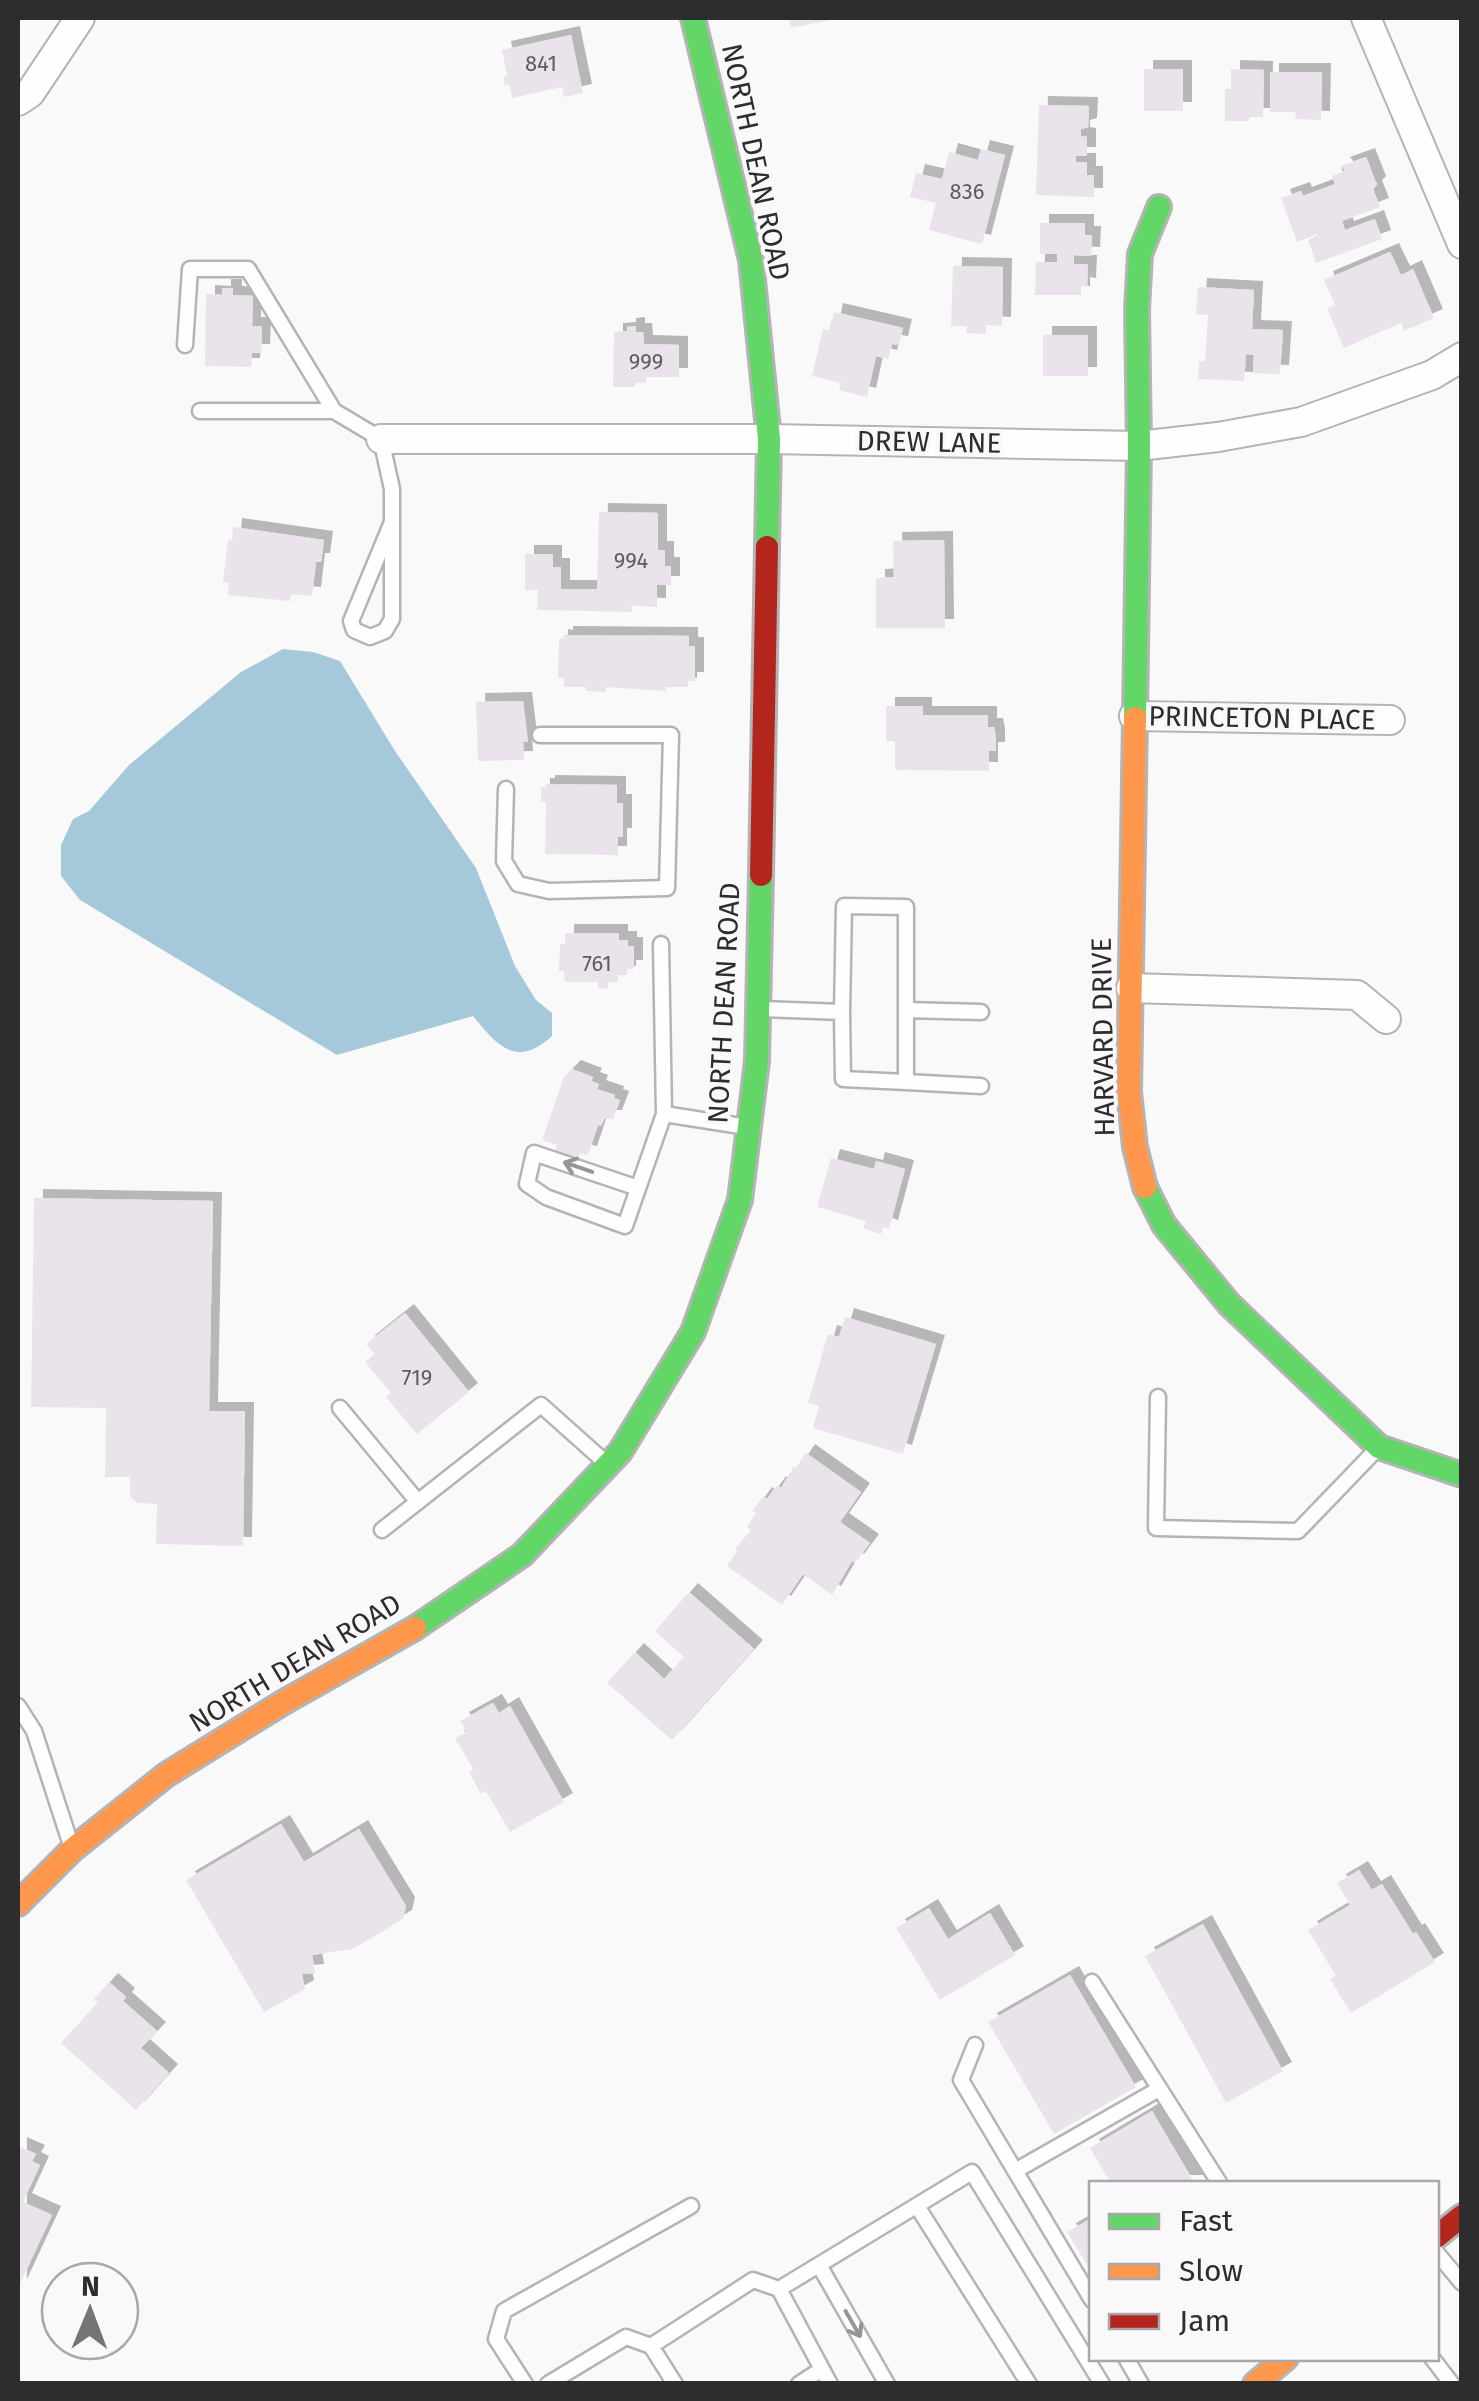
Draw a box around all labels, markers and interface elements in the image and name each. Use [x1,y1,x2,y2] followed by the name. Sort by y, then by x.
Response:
[715,41,797,283] street label: NORTH DEAN ROAD
[525,50,557,77] house number: 841
[950,178,984,205] house number: 836
[629,348,663,375] house number: 999
[856,424,1002,460] street label: DREW LANE
[614,547,649,574] house number: 994
[1148,700,1376,736] street label: PRINCETON PLACE
[701,882,747,1124] street label: NORTH DEAN ROAD
[1085,937,1121,1137] street label: HARVARD DRIVE
[582,950,612,977] house number: 761
[563,1157,594,1175] one-way arrow
[402,1364,432,1391] house number: 719
[183,1587,407,1739] street label: NORTH DEAN ROAD
[1089,2181,1439,2361] legend
[1179,2203,1233,2239] text: Fast
[1179,2253,1243,2289] text: Slow
[40,2261,140,2361] north arrow
[81,2270,100,2303] text: N
[1179,2303,1230,2339] text: Jam
[843,2310,863,2338] one-way arrow

